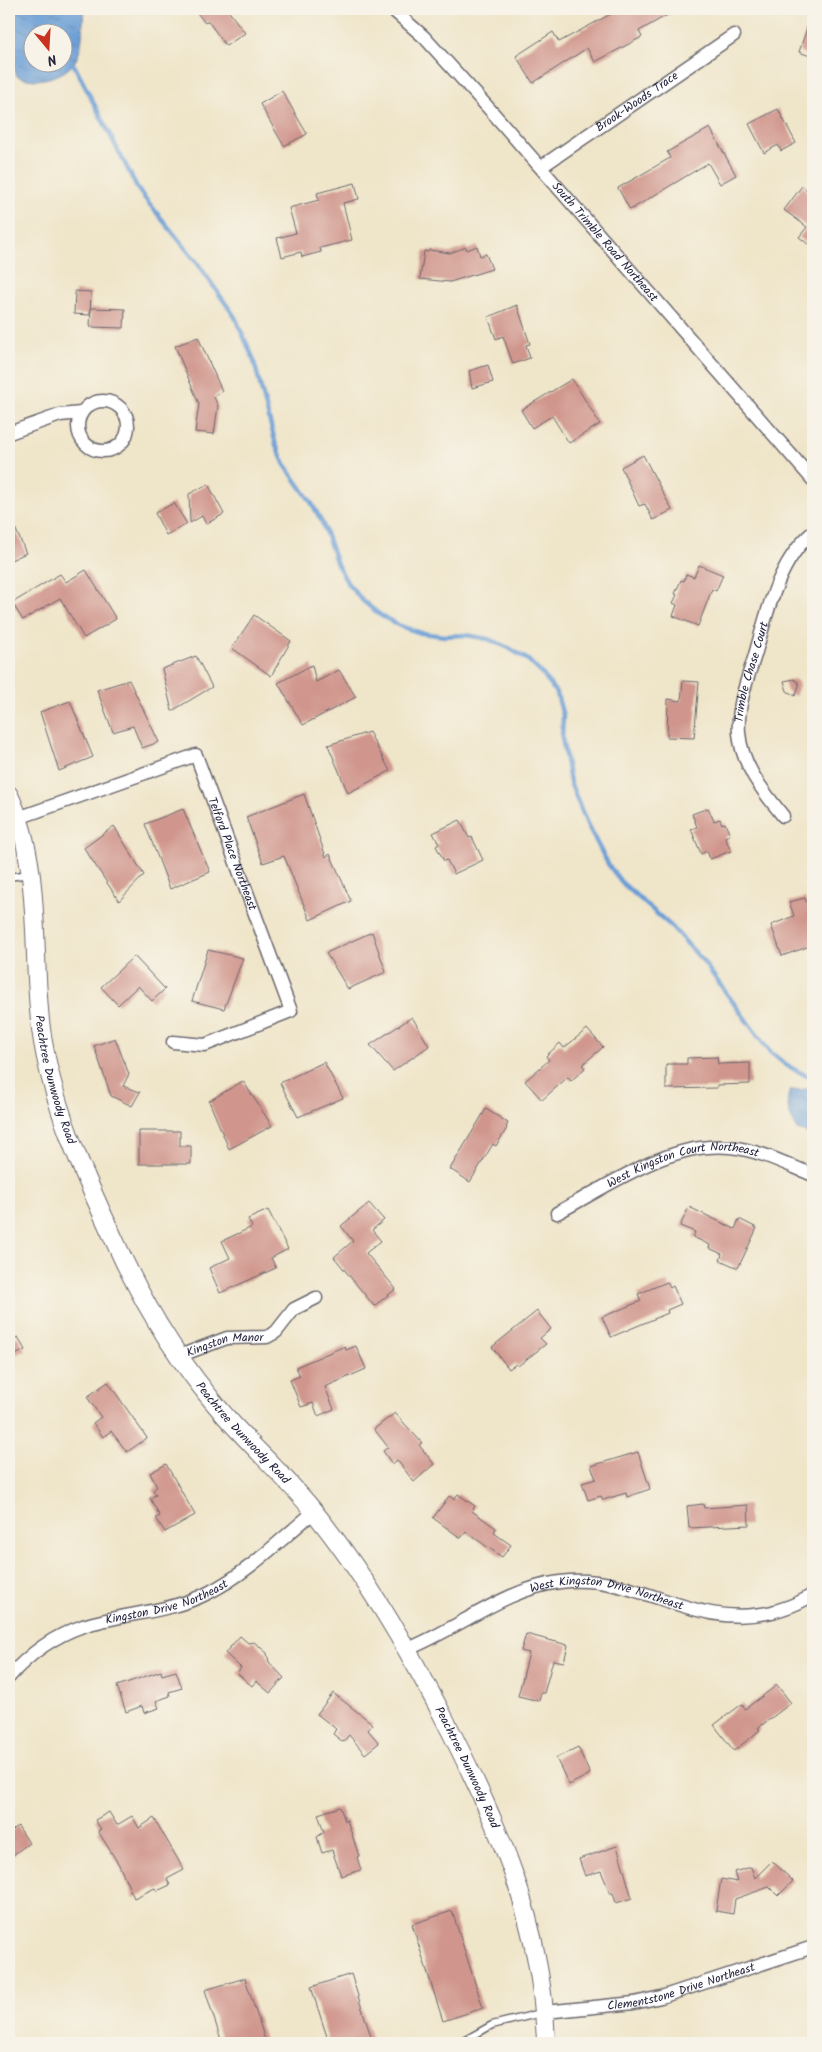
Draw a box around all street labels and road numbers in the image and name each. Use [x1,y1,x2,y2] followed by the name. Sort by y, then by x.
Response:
[592,66,683,137] street label: Brook-Woods Trace
[547,178,663,307] street label: South Trimble Road Northeast
[730,619,774,723] street label: Trimble Chase Court
[202,794,262,914] street label: Telford Place Northeast
[29,1014,81,1148] street label: Peachtree Dunwoody Road
[604,1137,762,1193] street label: West Kingston Court Northeast
[184,1328,265,1362] street label: Kingston Manor
[191,1378,295,1489] street label: Peachtree Dunwoody Road
[528,1572,686,1616] street label: West Kingston Drive Northeast
[104,1575,232,1630] street label: Kingston Drive Northeast
[430,1703,504,1832] street label: Peachtree Dunwoody Road
[606,1958,758,2016] street label: Clementstone Drive Northeast

